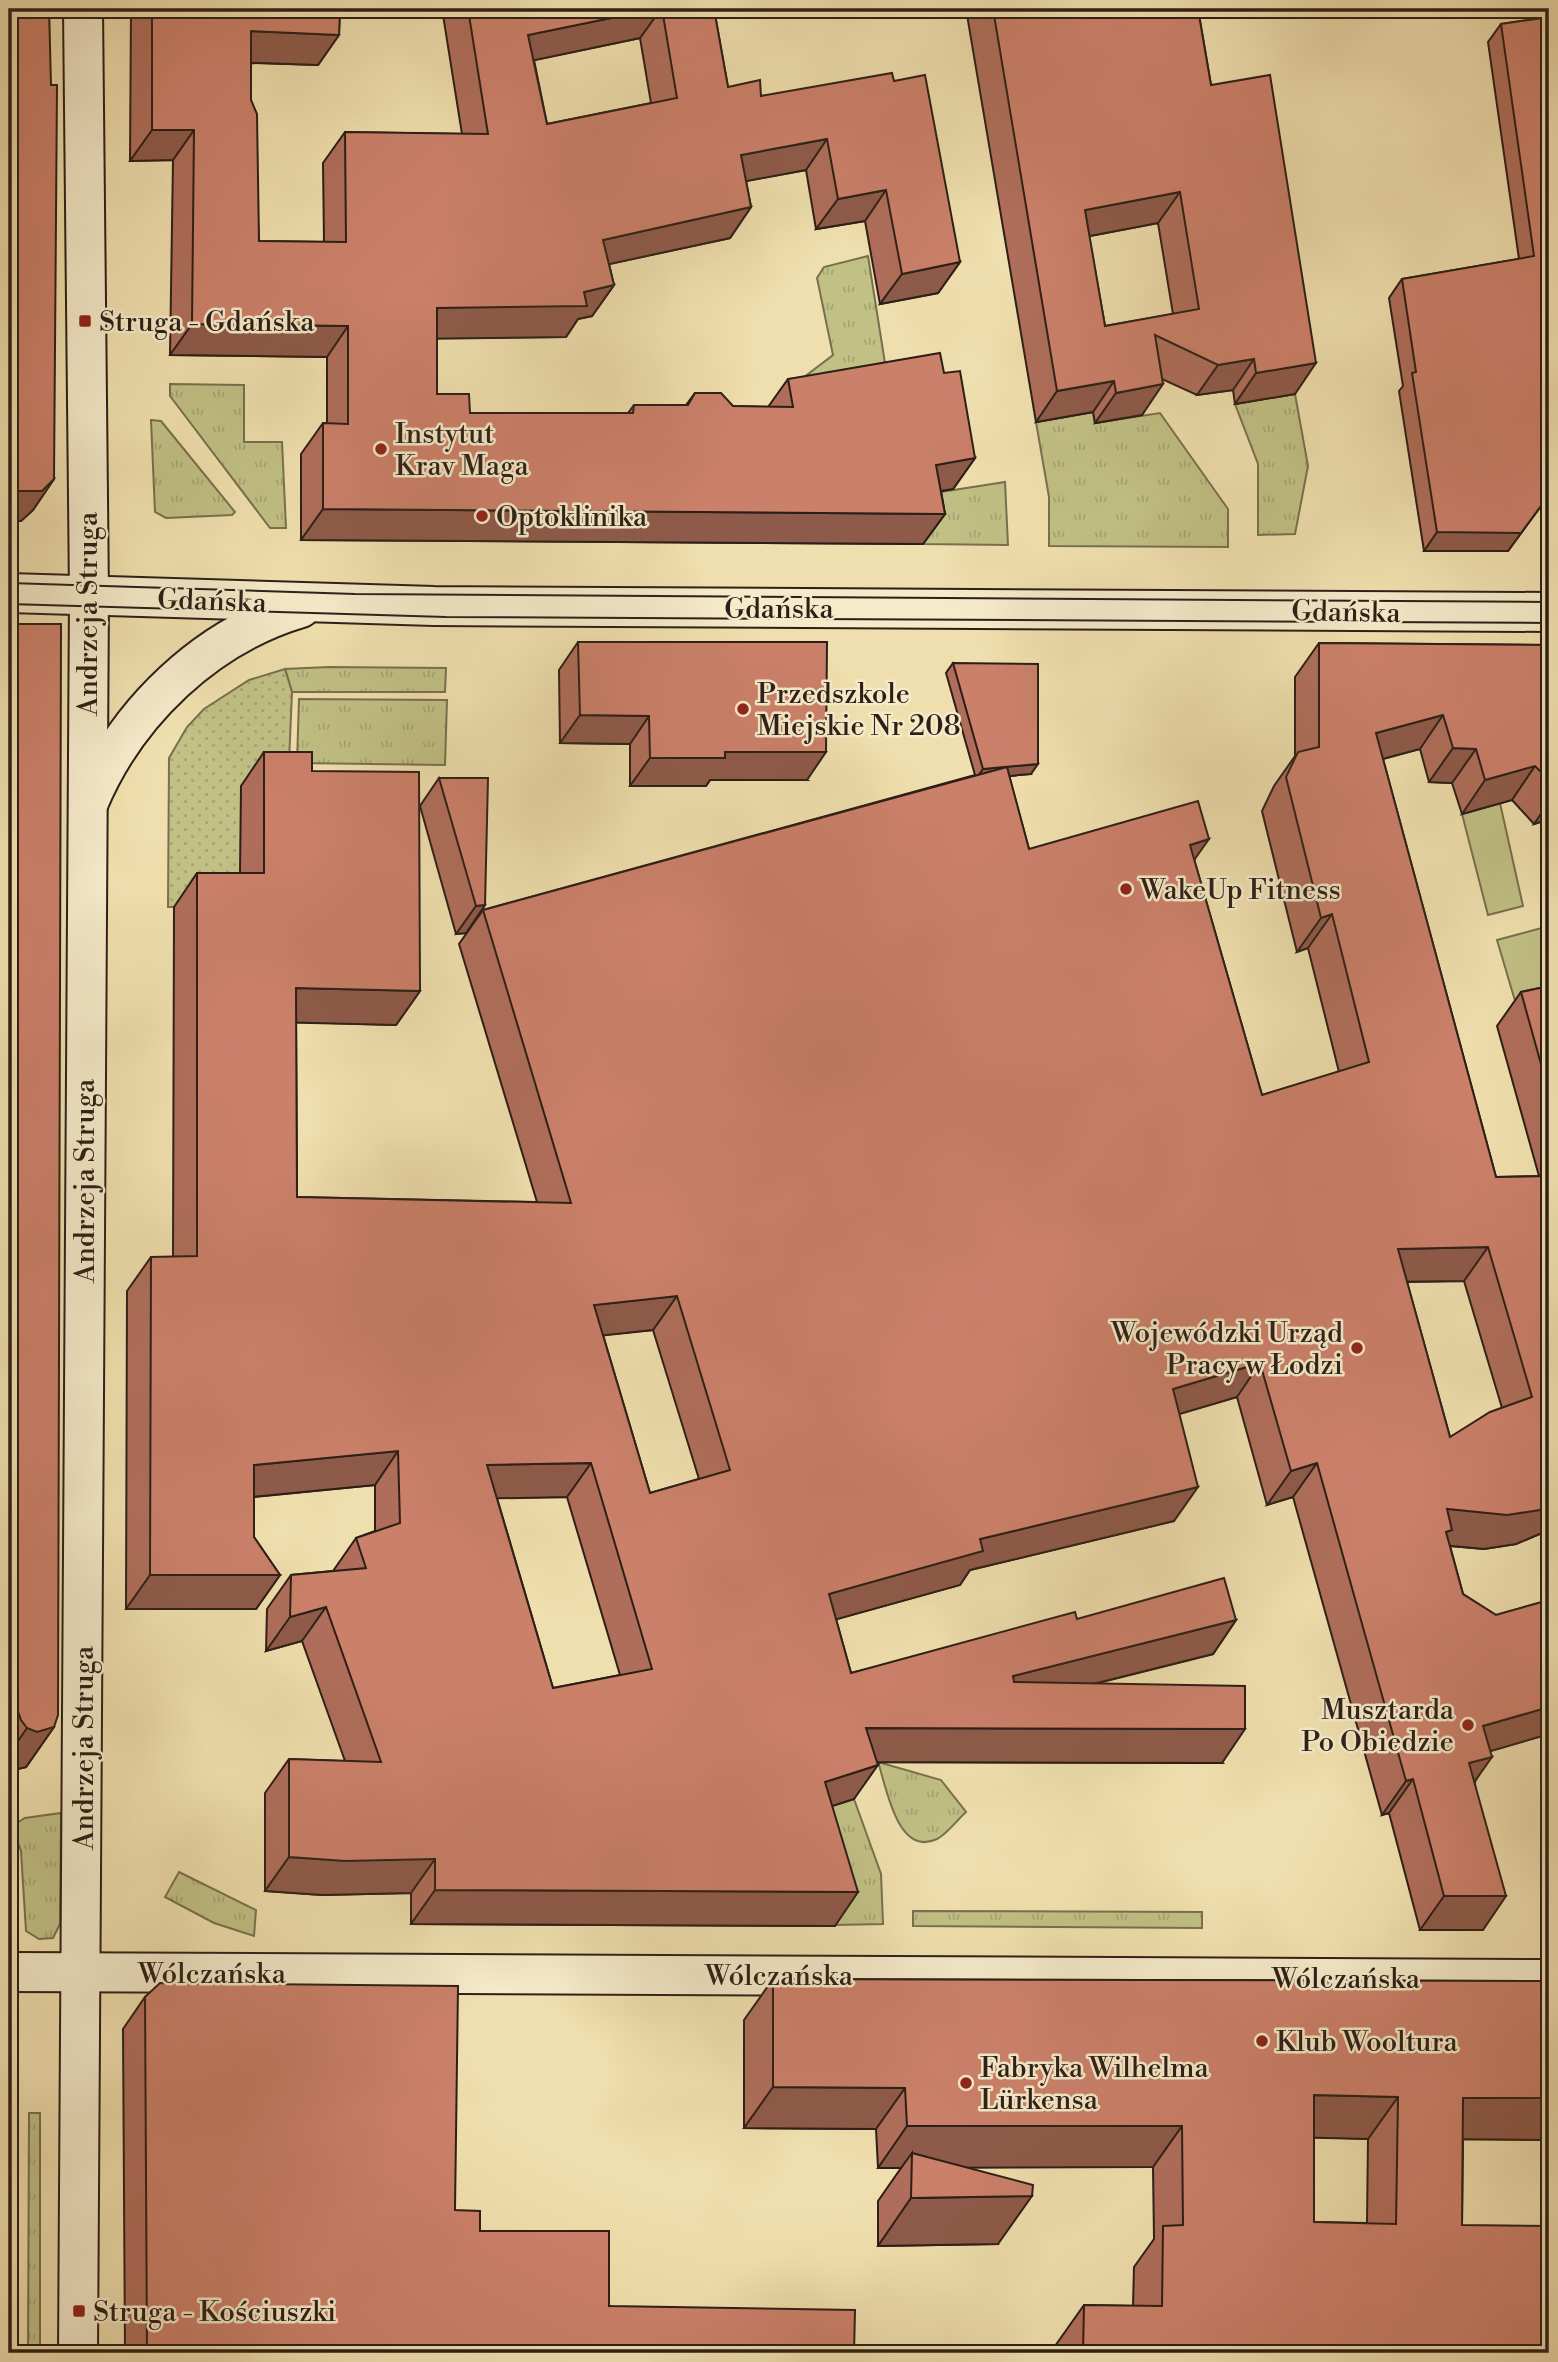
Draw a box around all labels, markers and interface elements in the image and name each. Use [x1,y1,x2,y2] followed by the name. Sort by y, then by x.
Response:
[99,305,315,340] place label: Struga - Gdańska
[77,313,93,329] marker: Struga - Gdańska
[395,417,529,484] place label: Instytut Krav Maga
[373,441,389,457] marker: Instytut Krav Maga
[496,500,648,535] place label: Optoklinika
[474,508,490,524] marker: Optoklinika
[71,511,106,717] street label: Andrzeja Struga
[157,582,268,621] street label: Gdańska
[724,592,835,627] street label: Gdańska
[1291,594,1402,631] street label: Gdańska
[757,677,961,744] place label: Przedszkole Miejskie Nr 208
[735,701,751,717] marker: Przedszkole Miejskie Nr 208
[1139,873,1341,908] place label: WakeUp Fitness
[1118,881,1134,897] marker: WakeUp Fitness
[68,1078,103,1284] street label: Andrzeja Struga
[1110,1316,1343,1383] place label: Wojewódzki Urząd Pracy w Łodzi
[1349,1340,1365,1356] marker: Wojewódzki Urząd Pracy w Łodzi
[67,1645,102,1851] street label: Andrzeja Struga
[1301,1693,1455,1760] place label: Musztarda Po Obiedzie
[1460,1717,1476,1733] marker: Musztarda Po Obiedzie
[137,1957,287,1992] street label: Wólczańska
[704,1959,854,1994] street label: Wólczańska
[1271,1962,1421,1997] street label: Wólczańska
[1276,2025,1458,2060] place label: Klub Wooltura
[1254,2033,1270,2049] marker: Klub Wooltura
[980,2051,1209,2118] place label: Fabryka Wilhelma Lürkensa
[958,2075,974,2091] marker: Fabryka Wilhelma Lürkensa
[93,2295,336,2330] place label: Struga - Kościuszki
[71,2303,87,2319] marker: Struga - Kościuszki

